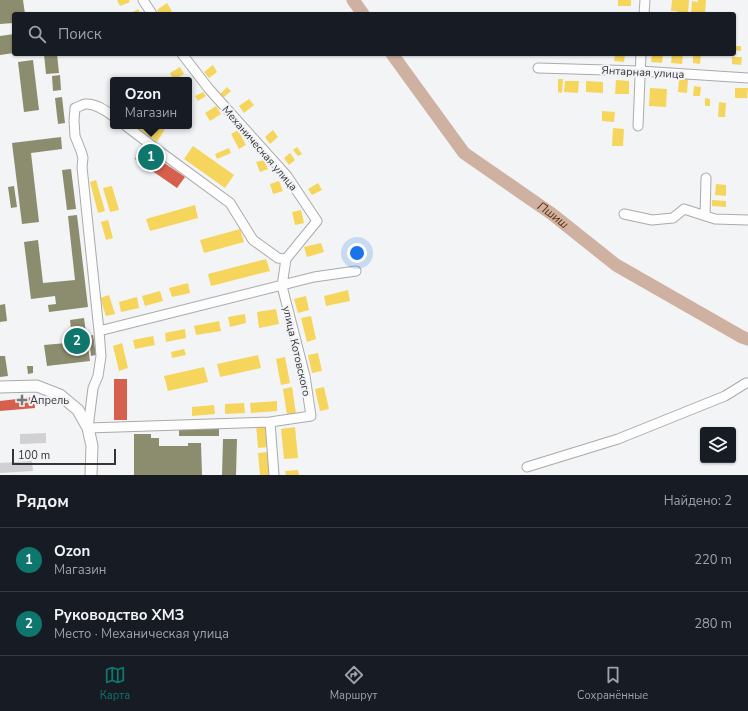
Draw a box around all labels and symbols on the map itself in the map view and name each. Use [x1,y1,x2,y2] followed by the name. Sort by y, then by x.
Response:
[601,63,685,82] street label: Янтарная улица
[218,103,301,194] street label: Механическая улица
[138,142,164,172] pin: 1
[534,198,572,232] water label: Пшиш
[347,243,367,263] your location
[279,305,314,398] street label: улица Котовского
[64,326,90,356] pin: 2
[30,393,69,408] place label: Апрель
[17,395,27,405] marker: Апрель
[12,447,116,466] scale bar

